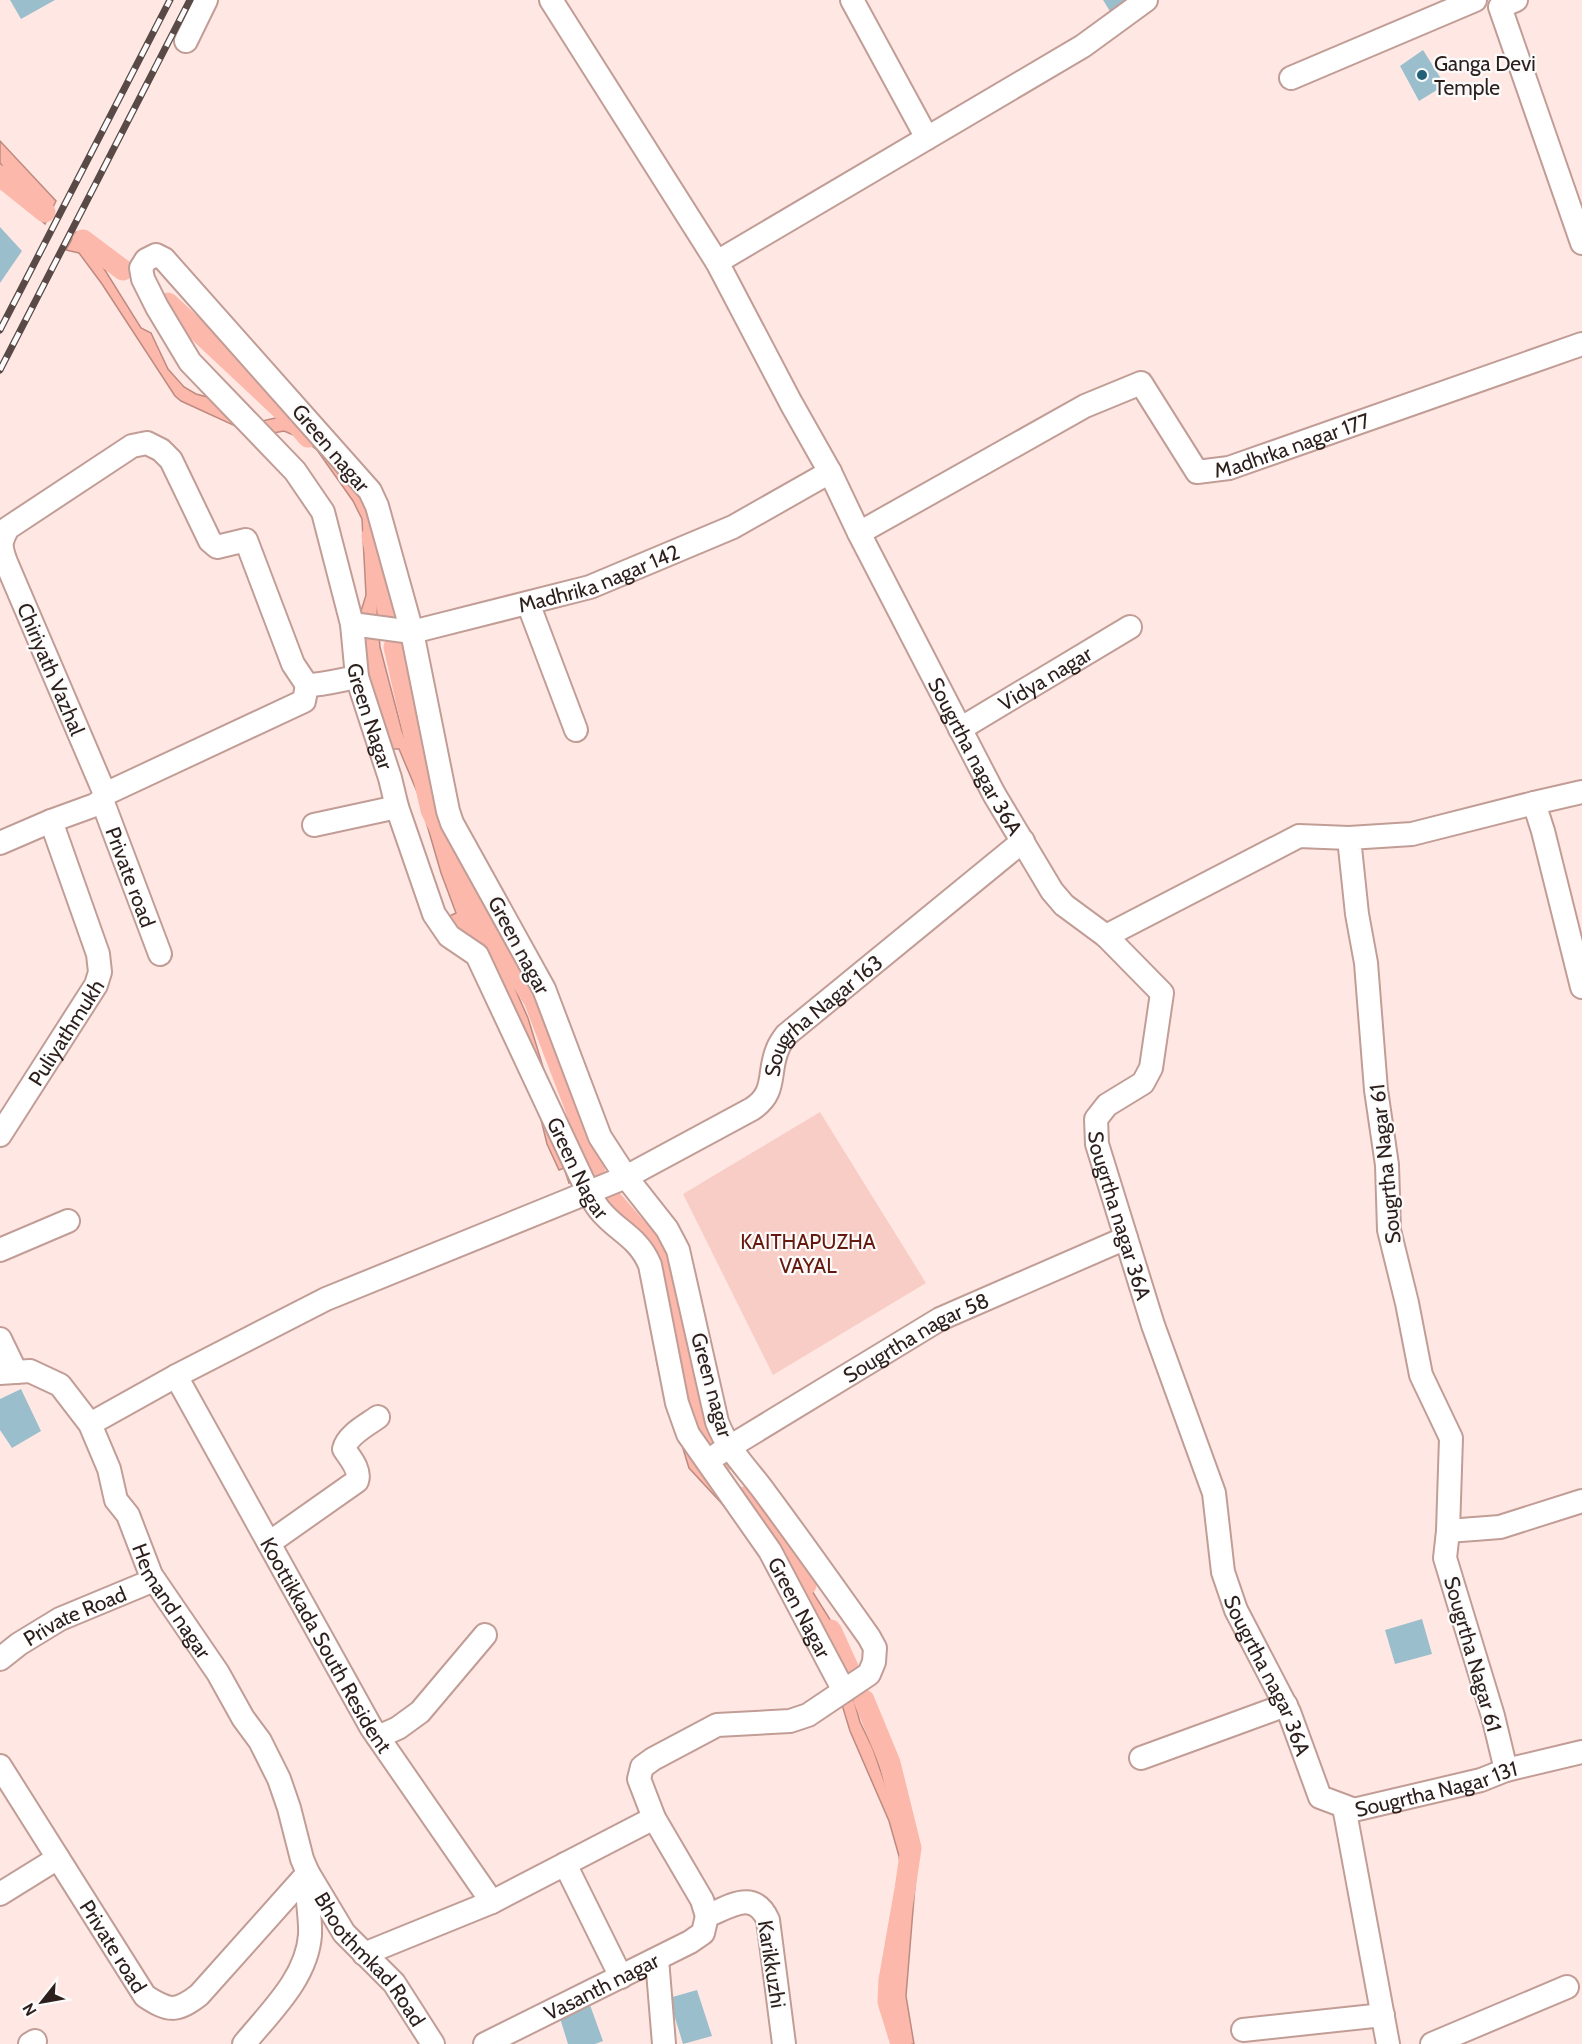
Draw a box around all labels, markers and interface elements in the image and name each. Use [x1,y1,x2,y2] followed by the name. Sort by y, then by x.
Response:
[1434,51,1536,100] place label: Ganga Devi Temple
[1415,68,1429,82] marker: Ganga Devi Temple
[287,399,375,497] street label: Green nagar
[1213,407,1373,482] street label: Madhrka nagar 177
[515,539,683,617] street label: Madhrika nagar 142
[12,599,90,739] street label: Chiriyath Vazhal
[994,640,1096,716] street label: Vidya nagar
[343,662,399,773] street label: Green Nagar
[923,673,1028,840] street label: Sougrtha nagar 36A
[101,823,161,930] street label: Private road
[483,892,555,999] street label: Green nagar
[759,949,887,1078] street label: Sougrha Nagar 163
[23,974,109,1090] street label: Puliyathmukh
[1364,1083,1406,1245] street label: Sougrtha Nagar 61
[542,1113,614,1224] street label: Green Nagar
[1084,1130,1157,1303] street label: Sougrtha nagar 36A
[740,1229,876,1278] park label: KAITHAPUZHA VAYAL
[838,1287,992,1388] street label: Sougrtha nagar 58
[686,1330,738,1440] street label: Green nagar
[256,1533,397,1757] street label: Koottikkada South Resident
[128,1540,217,1663] street label: Hemand nagar
[763,1553,837,1662] street label: Green Nagar
[1439,1573,1507,1735] street label: Sougrtha Nagar 61
[19,1581,130,1651] street label: Private Road
[1219,1592,1316,1759] street label: Sougrtha nagar 36A
[1352,1755,1519,1822] street label: Sougrtha Nagar 131
[310,1887,431,2031] street label: Bhoothmkad Road
[75,1895,152,1997] street label: Private road
[753,1918,791,2010] street label: Karikkuzhi
[540,1947,663,2025] street label: Vasanth nagar
[12,1972,72,2032] north arrow
[19,2000,41,2019] text: N

